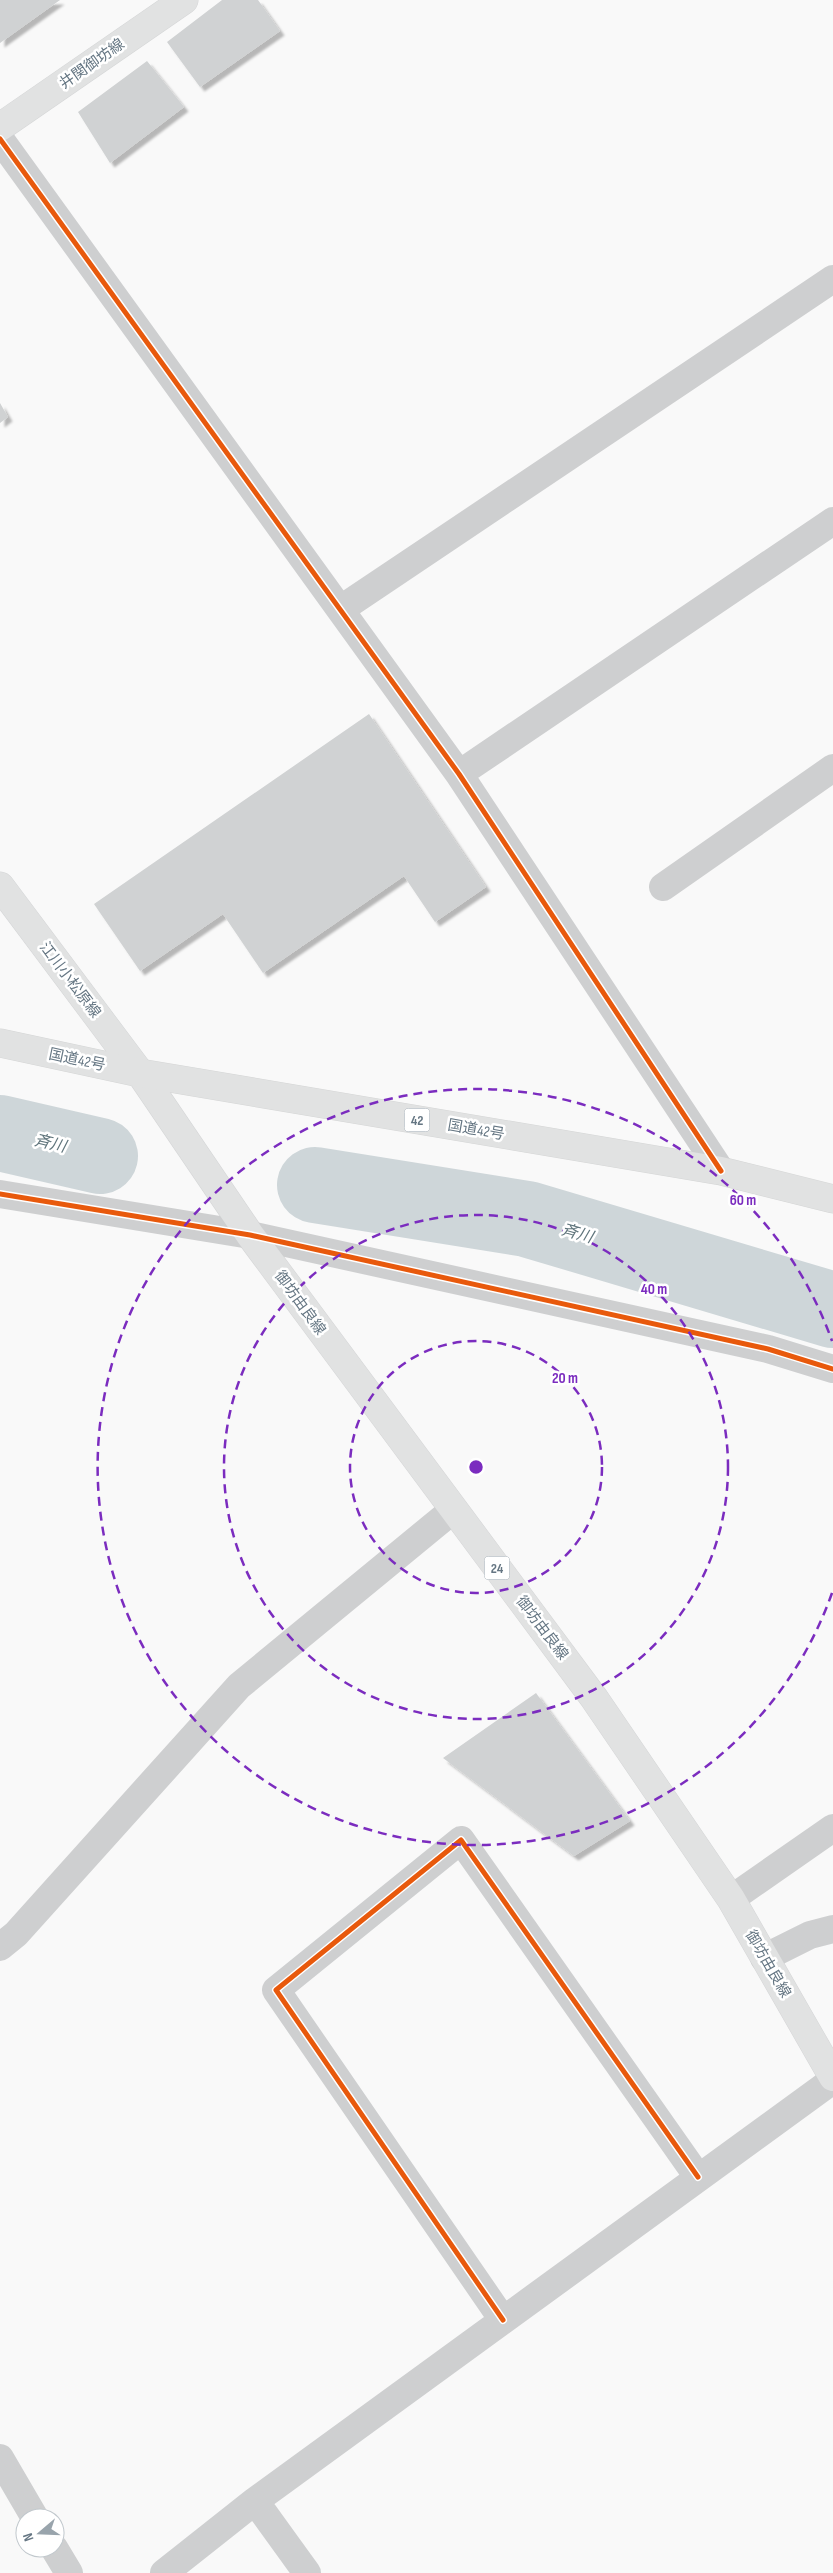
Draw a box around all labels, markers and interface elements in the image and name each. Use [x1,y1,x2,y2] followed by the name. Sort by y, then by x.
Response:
[56,35,128,93] street label: 井関御坊線
[35,938,105,1022] street label: 江川小松原線
[47,1045,107,1075] street label: 国道42号
[404,1108,430,1132] road number: 42
[446,1116,506,1144] street label: 国道42号
[32,1131,70,1157] water label: 斉川
[730,1191,756,1210] text: 60 m
[559,1220,597,1248] water label: 斉川
[270,1267,330,1339] street label: 御坊由良線
[641,1280,667,1299] text: 40 m
[552,1369,578,1388] text: 20 m
[467,1458,485,1476] centre of rings
[484,1556,510,1580] road number: 24
[512,1592,572,1664] street label: 御坊由良線
[741,1927,795,2001] street label: 御坊由良線
[15,2508,65,2558] north arrow
[19,2531,37,2543] text: N

